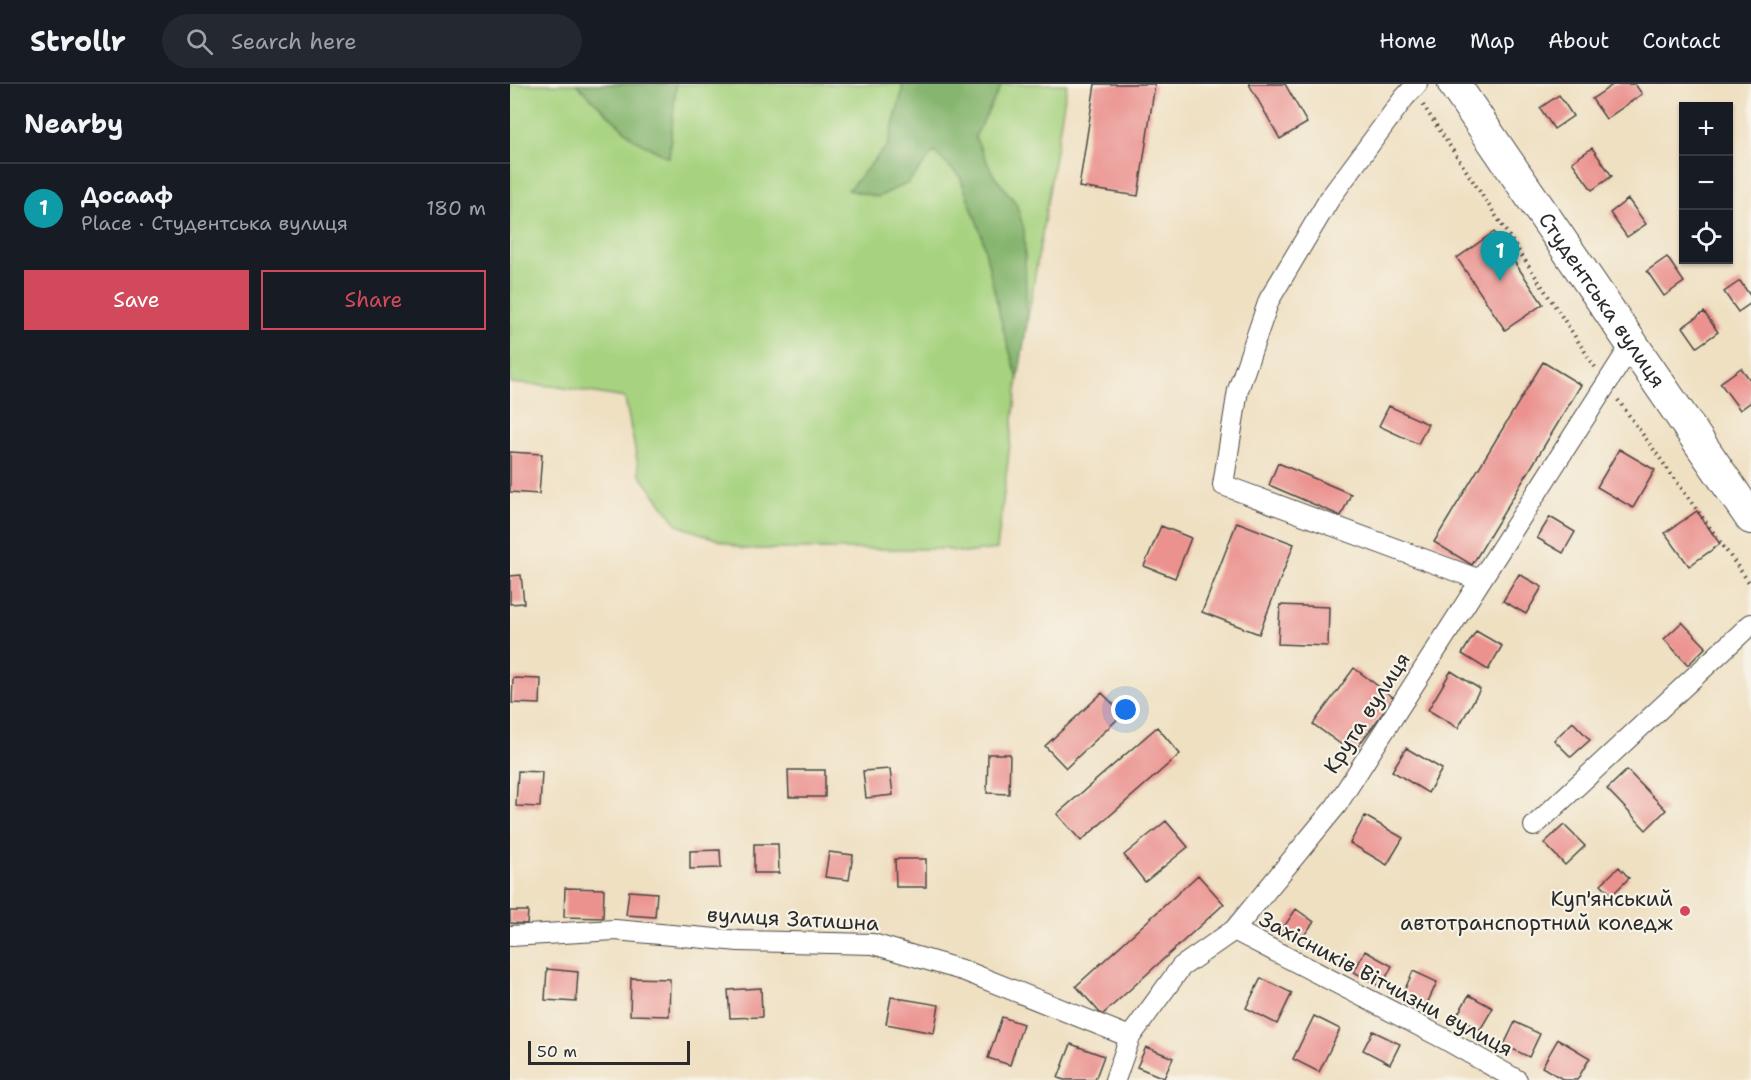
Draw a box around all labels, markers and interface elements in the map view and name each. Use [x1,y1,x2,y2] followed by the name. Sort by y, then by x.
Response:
[162,14,582,68] search box
[30,22,126,60] text: Strollr
[183,25,216,58] icon: search
[231,27,357,56] text: Search here
[1379,27,1437,55] text: Home
[1470,27,1515,55] text: Map
[1548,27,1609,55] text: About
[1642,27,1721,55] text: Contact
[1679,102,1733,264] map controls
[1679,102,1733,156] button: +
[24,106,123,141] text: Nearby
[1679,156,1733,210] button: −
[81,181,173,210] text: Досааф
[39,195,48,221] text: 1
[426,195,486,221] text: 180 m
[1532,207,1672,393] street label: Студентська вулиця
[81,210,348,236] text: Place · Студентська вулиця
[1679,210,1733,264] button: locate
[1480,232,1520,281] pin: 1
[24,270,249,330] button: Save
[261,270,486,330] button: Share
[1317,647,1417,779] street label: Крута вулиця
[1111,695,1140,724] your location
[1400,885,1673,937] place label: Куп'янський автотранспортний коледж
[706,901,880,937] street label: вулиця Затишна
[1678,904,1692,918] marker: Куп'янський автотранспортний коледж
[1254,905,1518,1063] street label: Захісників Вітчизни вулиця
[528,1038,690,1066] scale bar
[537,1041,577,1062] text: 50 m

